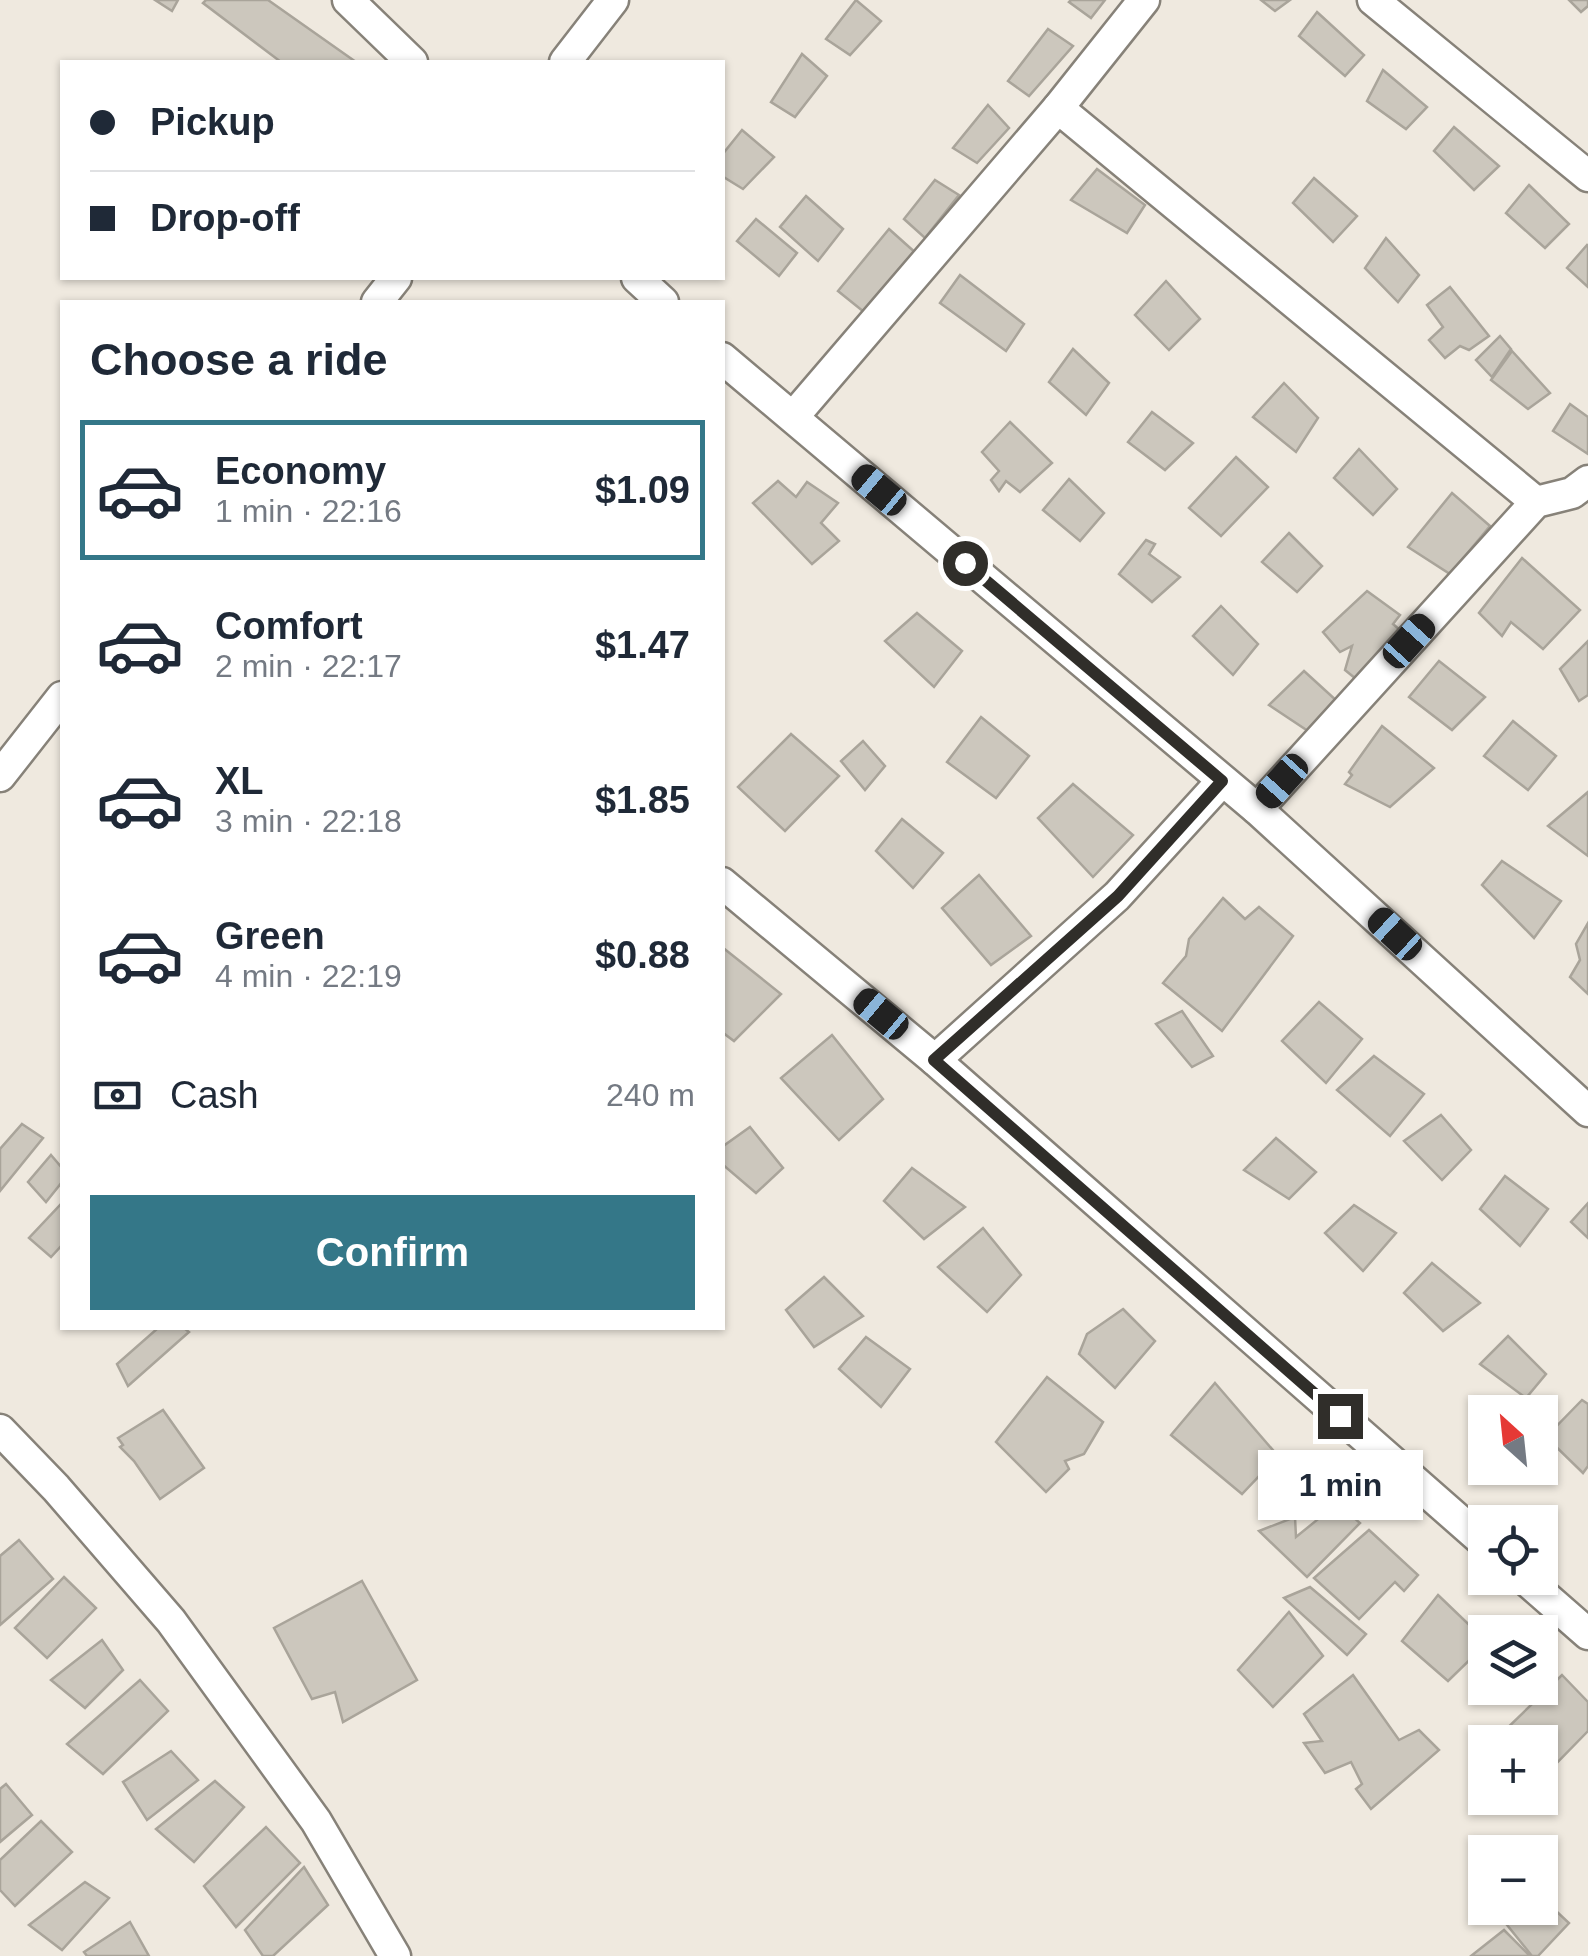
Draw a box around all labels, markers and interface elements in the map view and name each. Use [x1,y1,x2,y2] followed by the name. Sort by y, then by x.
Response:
[150,101,275,143] text: Pickup
[150,197,300,239] text: Drop-off
[90,334,388,385] text: Choose a ride
[95,445,185,535] icon: car
[215,450,386,492] text: Economy
[846,459,912,521] car
[595,469,690,511] text: $1.09
[215,493,402,529] text: 1 min · 22:16
[943,541,988,586] route start
[95,600,185,690] icon: car
[215,605,363,647] text: Comfort
[1378,609,1440,673] car
[595,624,690,666] text: $1.47
[215,648,402,684] text: 2 min · 22:17
[1251,749,1313,813] car
[95,755,185,845] icon: car
[215,760,264,802] text: XL
[595,779,690,821] text: $1.85
[215,803,402,839] text: 3 min · 22:18
[1363,903,1427,965] car
[95,910,185,1000] icon: car
[215,915,325,957] text: Green
[595,934,690,976] text: $0.88
[215,958,402,994] text: 4 min · 22:19
[848,983,914,1045] car
[90,1068,145,1123] icon: cash
[170,1074,259,1116] text: Cash
[606,1077,695,1113] text: 240 m
[90,1195,695,1310] button: Confirm
[1318,1394,1363,1439] route end
[1468,1395,1558,1485] north arrow
[1468,1395,1558,1925] map controls
[1258,1451,1422,1521] callout: 1 min
[1299,1467,1382,1503] text: 1 min
[1468,1505,1558,1595] button: locate
[1468,1615,1558,1705] button: layers
[1468,1725,1558,1815] button: +
[1468,1835,1558,1925] button: −

